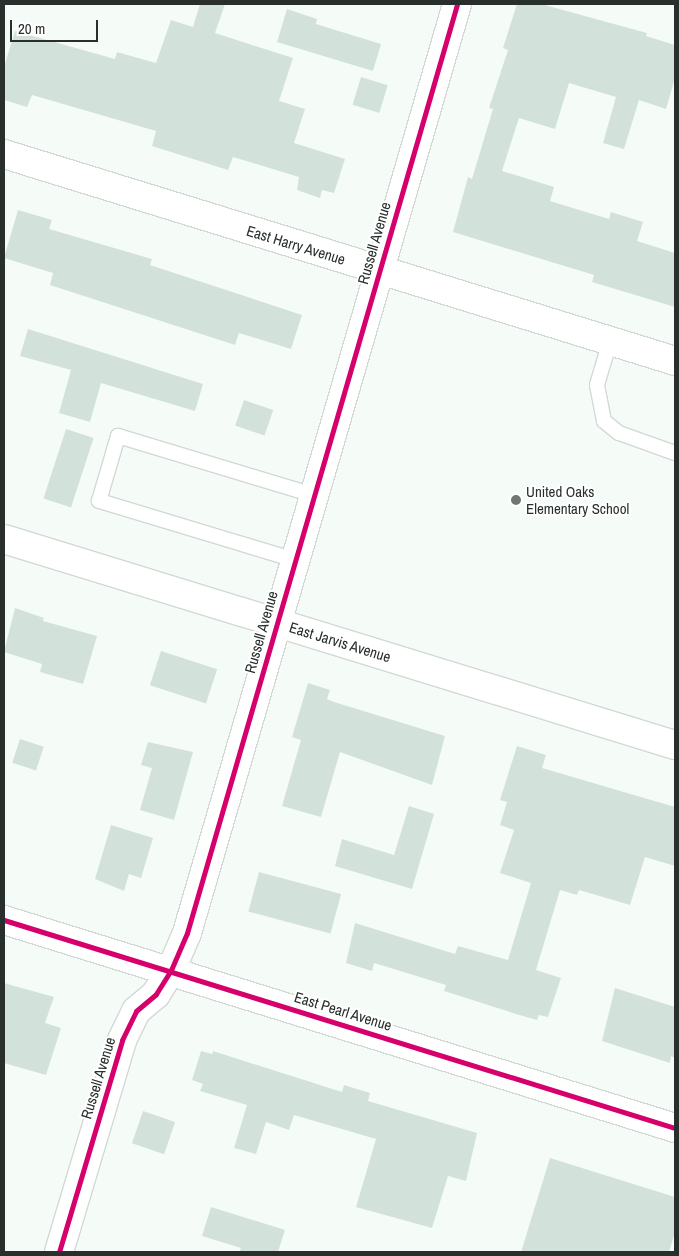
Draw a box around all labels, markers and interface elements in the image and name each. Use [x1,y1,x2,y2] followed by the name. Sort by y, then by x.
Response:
[12,10,100,42] scale bar
[18,18,45,39] text: 20 m
[354,200,394,286] street label: Russell Avenue
[244,221,348,269] street label: East Harry Avenue
[526,482,629,517] place label: United Oaks Elementary School
[510,494,522,506] marker: United Oaks Elementary School
[241,589,281,675] street label: Russell Avenue
[287,618,393,666] street label: East Jarvis Avenue
[292,988,394,1034] street label: East Pearl Avenue
[77,1035,119,1121] street label: Russell Avenue

